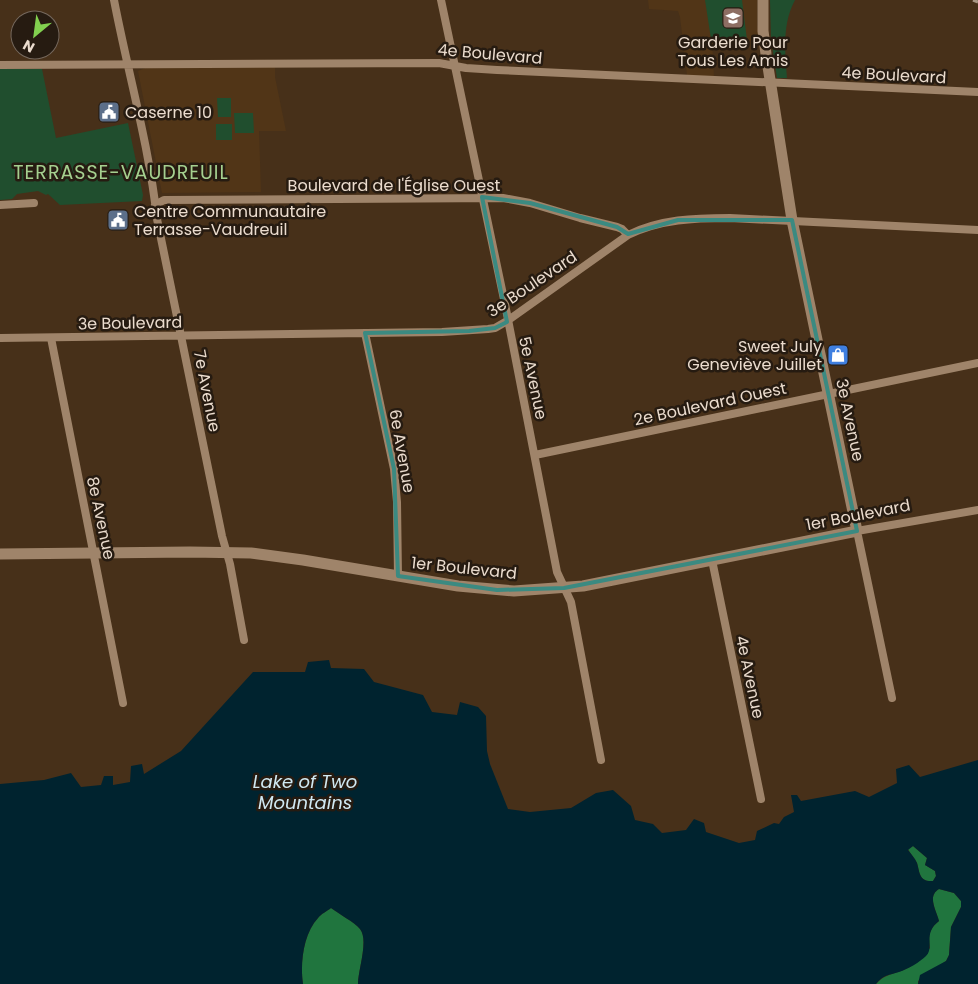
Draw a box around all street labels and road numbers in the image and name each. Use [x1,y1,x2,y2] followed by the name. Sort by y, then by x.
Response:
[437,38,543,70] street label: 4e Boulevard
[841,61,947,89] street label: 4e Boulevard
[288,174,501,197] street label: Boulevard de l'Église Ouest
[482,245,582,323] street label: 3e Boulevard
[78,311,182,335] street label: 3e Boulevard
[513,334,553,422] street label: 5e Avenue
[188,348,226,434] street label: 7e Avenue
[632,377,789,431] street label: 2e Boulevard Ouest
[830,377,870,463] street label: 3e Avenue
[383,407,421,495] street label: 6e Avenue
[81,474,121,562] street label: 8e Avenue
[804,494,912,536] street label: 1er Boulevard
[410,551,518,585] street label: 1er Boulevard
[730,633,770,721] street label: 4e Avenue

